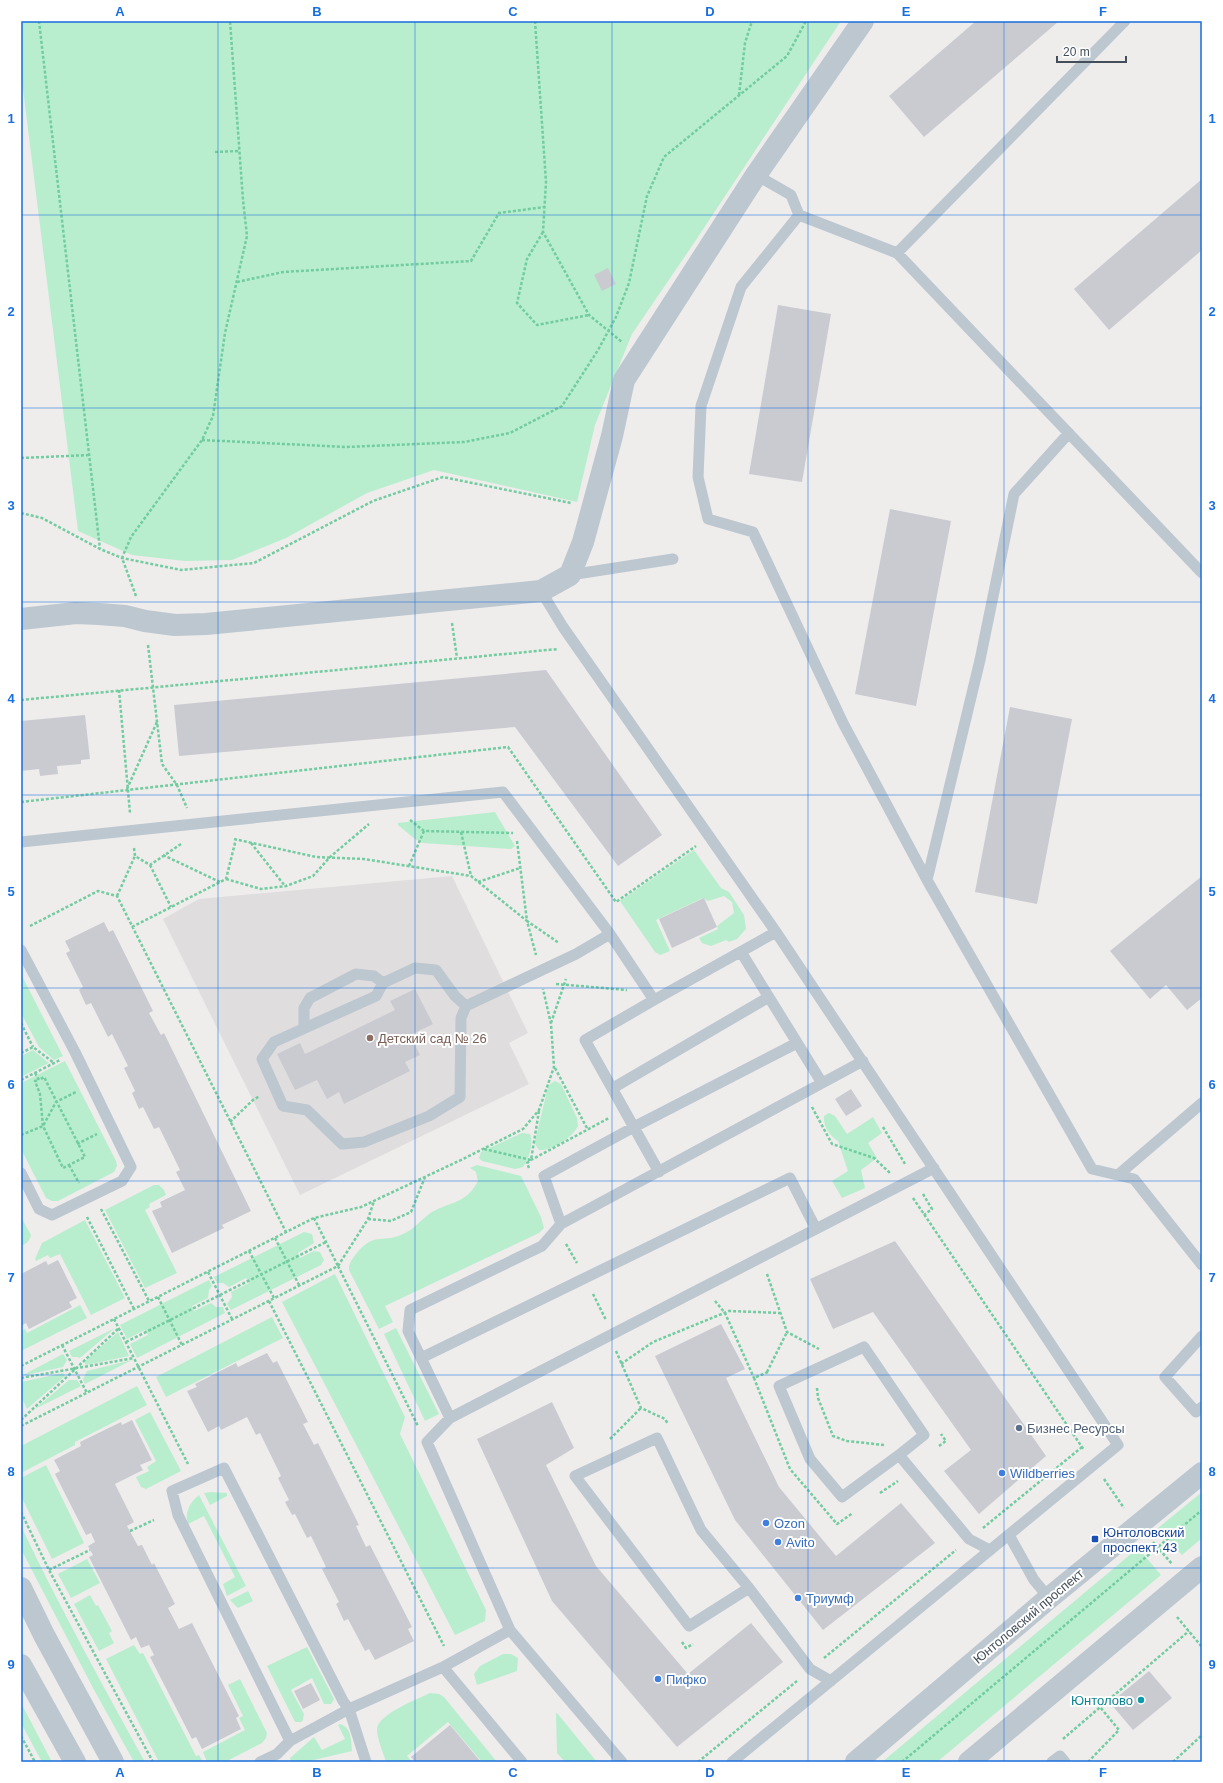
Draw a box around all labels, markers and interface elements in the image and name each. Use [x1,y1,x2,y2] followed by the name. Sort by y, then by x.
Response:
[115,4,125,19] text: A
[312,4,322,19] text: B
[508,4,518,19] text: C
[705,4,715,19] text: D
[902,4,911,19] text: E
[1099,4,1107,19] text: F
[1057,38,1126,64] scale bar
[1063,45,1090,59] text: 20 m
[7,111,15,126] text: 1
[1208,111,1216,126] text: 1
[7,304,15,319] text: 2
[1208,304,1216,319] text: 2
[7,498,15,513] text: 3
[1208,498,1216,513] text: 3
[7,691,15,706] text: 4
[1208,691,1216,706] text: 4
[7,884,15,899] text: 5
[1208,884,1216,899] text: 5
[378,1031,487,1046] place label: Детский сад № 26
[365,1033,375,1043] marker: Детский сад № 26
[7,1077,15,1092] text: 6
[1208,1077,1216,1092] text: 6
[7,1270,15,1285] text: 7
[1208,1270,1216,1285] text: 7
[1027,1421,1125,1436] place label: Бизнес Ресурсы
[1014,1423,1024,1433] marker: Бизнес Ресурсы
[7,1464,15,1479] text: 8
[1208,1464,1216,1479] text: 8
[1010,1466,1076,1481] place label: Wildberries
[997,1468,1007,1478] marker: Wildberries
[774,1516,805,1531] place label: Ozon
[761,1518,771,1528] marker: Ozon
[1103,1525,1185,1555] place label: Юнтоловский проспект, 43
[1090,1534,1100,1544] marker: Юнтоловский проспект, 43
[786,1535,815,1550] place label: Avito
[773,1537,783,1547] marker: Avito
[970,1566,1086,1667] street label: Юнтоловский проспект
[806,1591,854,1606] place label: Триумф
[793,1593,803,1603] marker: Триумф
[7,1657,15,1672] text: 9
[1208,1657,1216,1672] text: 9
[666,1672,706,1687] place label: Пифко
[653,1674,663,1684] marker: Пифко
[1071,1693,1133,1708] place label: Юнтолово
[1136,1695,1146,1705] marker: Юнтолово
[115,1765,125,1780] text: A
[312,1765,322,1780] text: B
[508,1765,518,1780] text: C
[705,1765,715,1780] text: D
[902,1765,911,1780] text: E
[1099,1765,1107,1780] text: F

